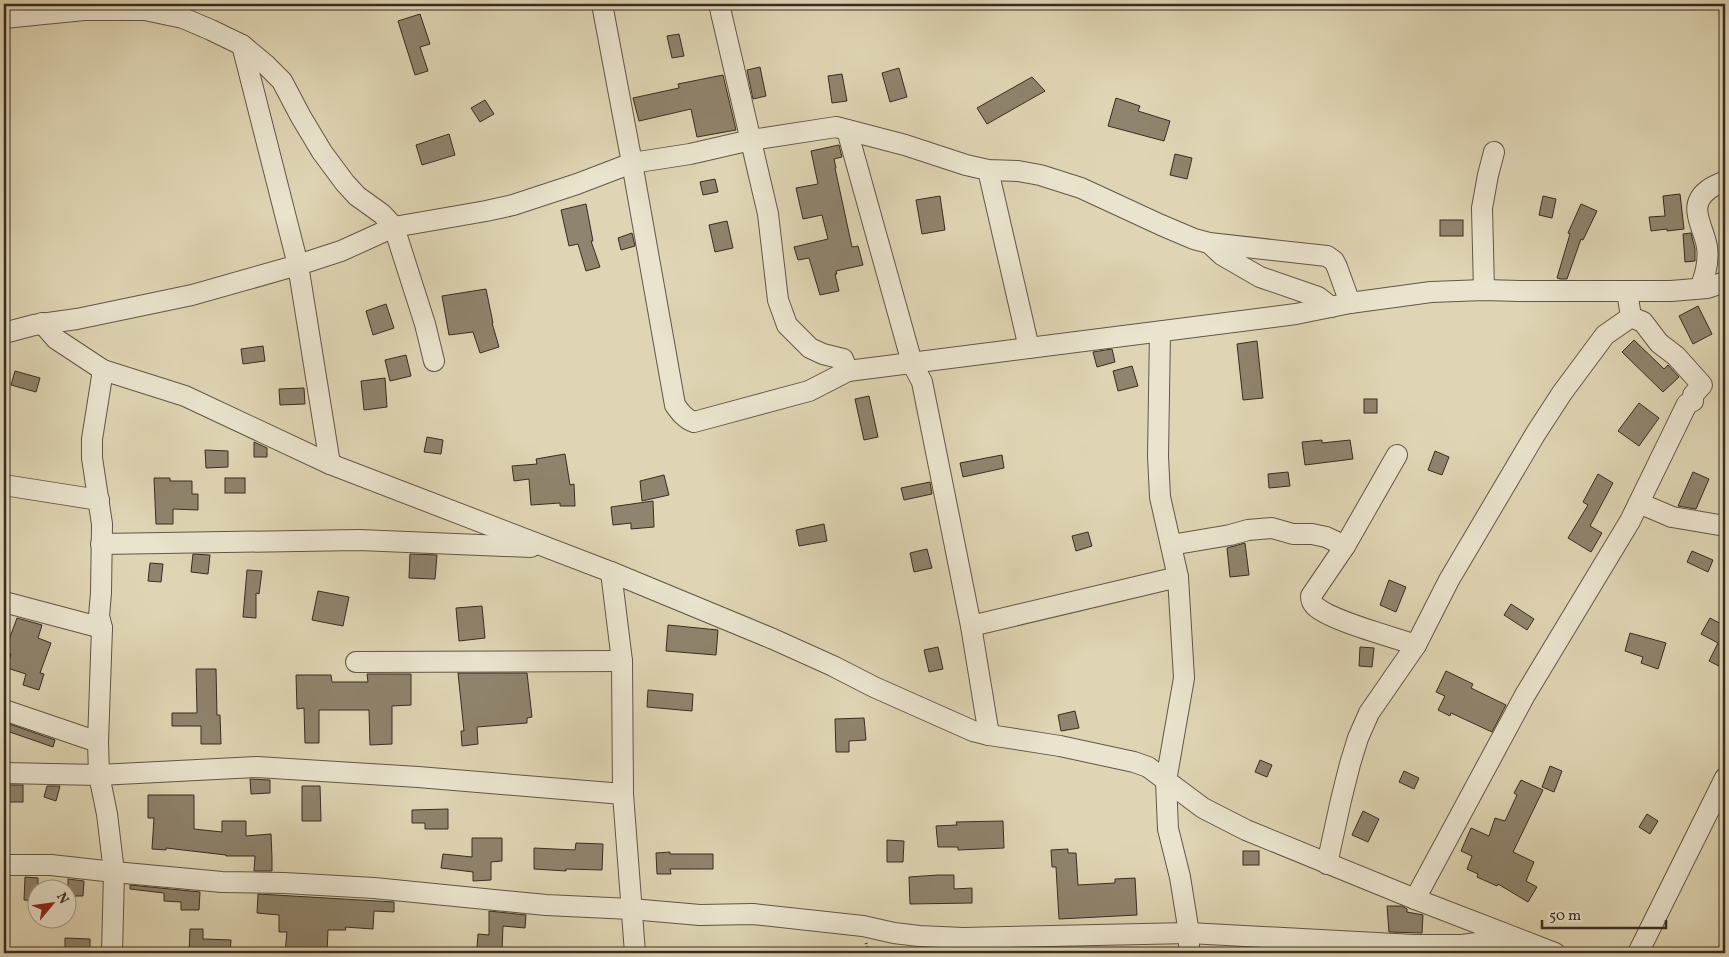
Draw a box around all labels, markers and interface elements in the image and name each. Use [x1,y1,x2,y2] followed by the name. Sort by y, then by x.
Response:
[28,880,78,930] north arrow
[51,889,73,907] text: N
[1542,897,1665,929] scale bar
[1549,906,1581,927] text: 50 m

